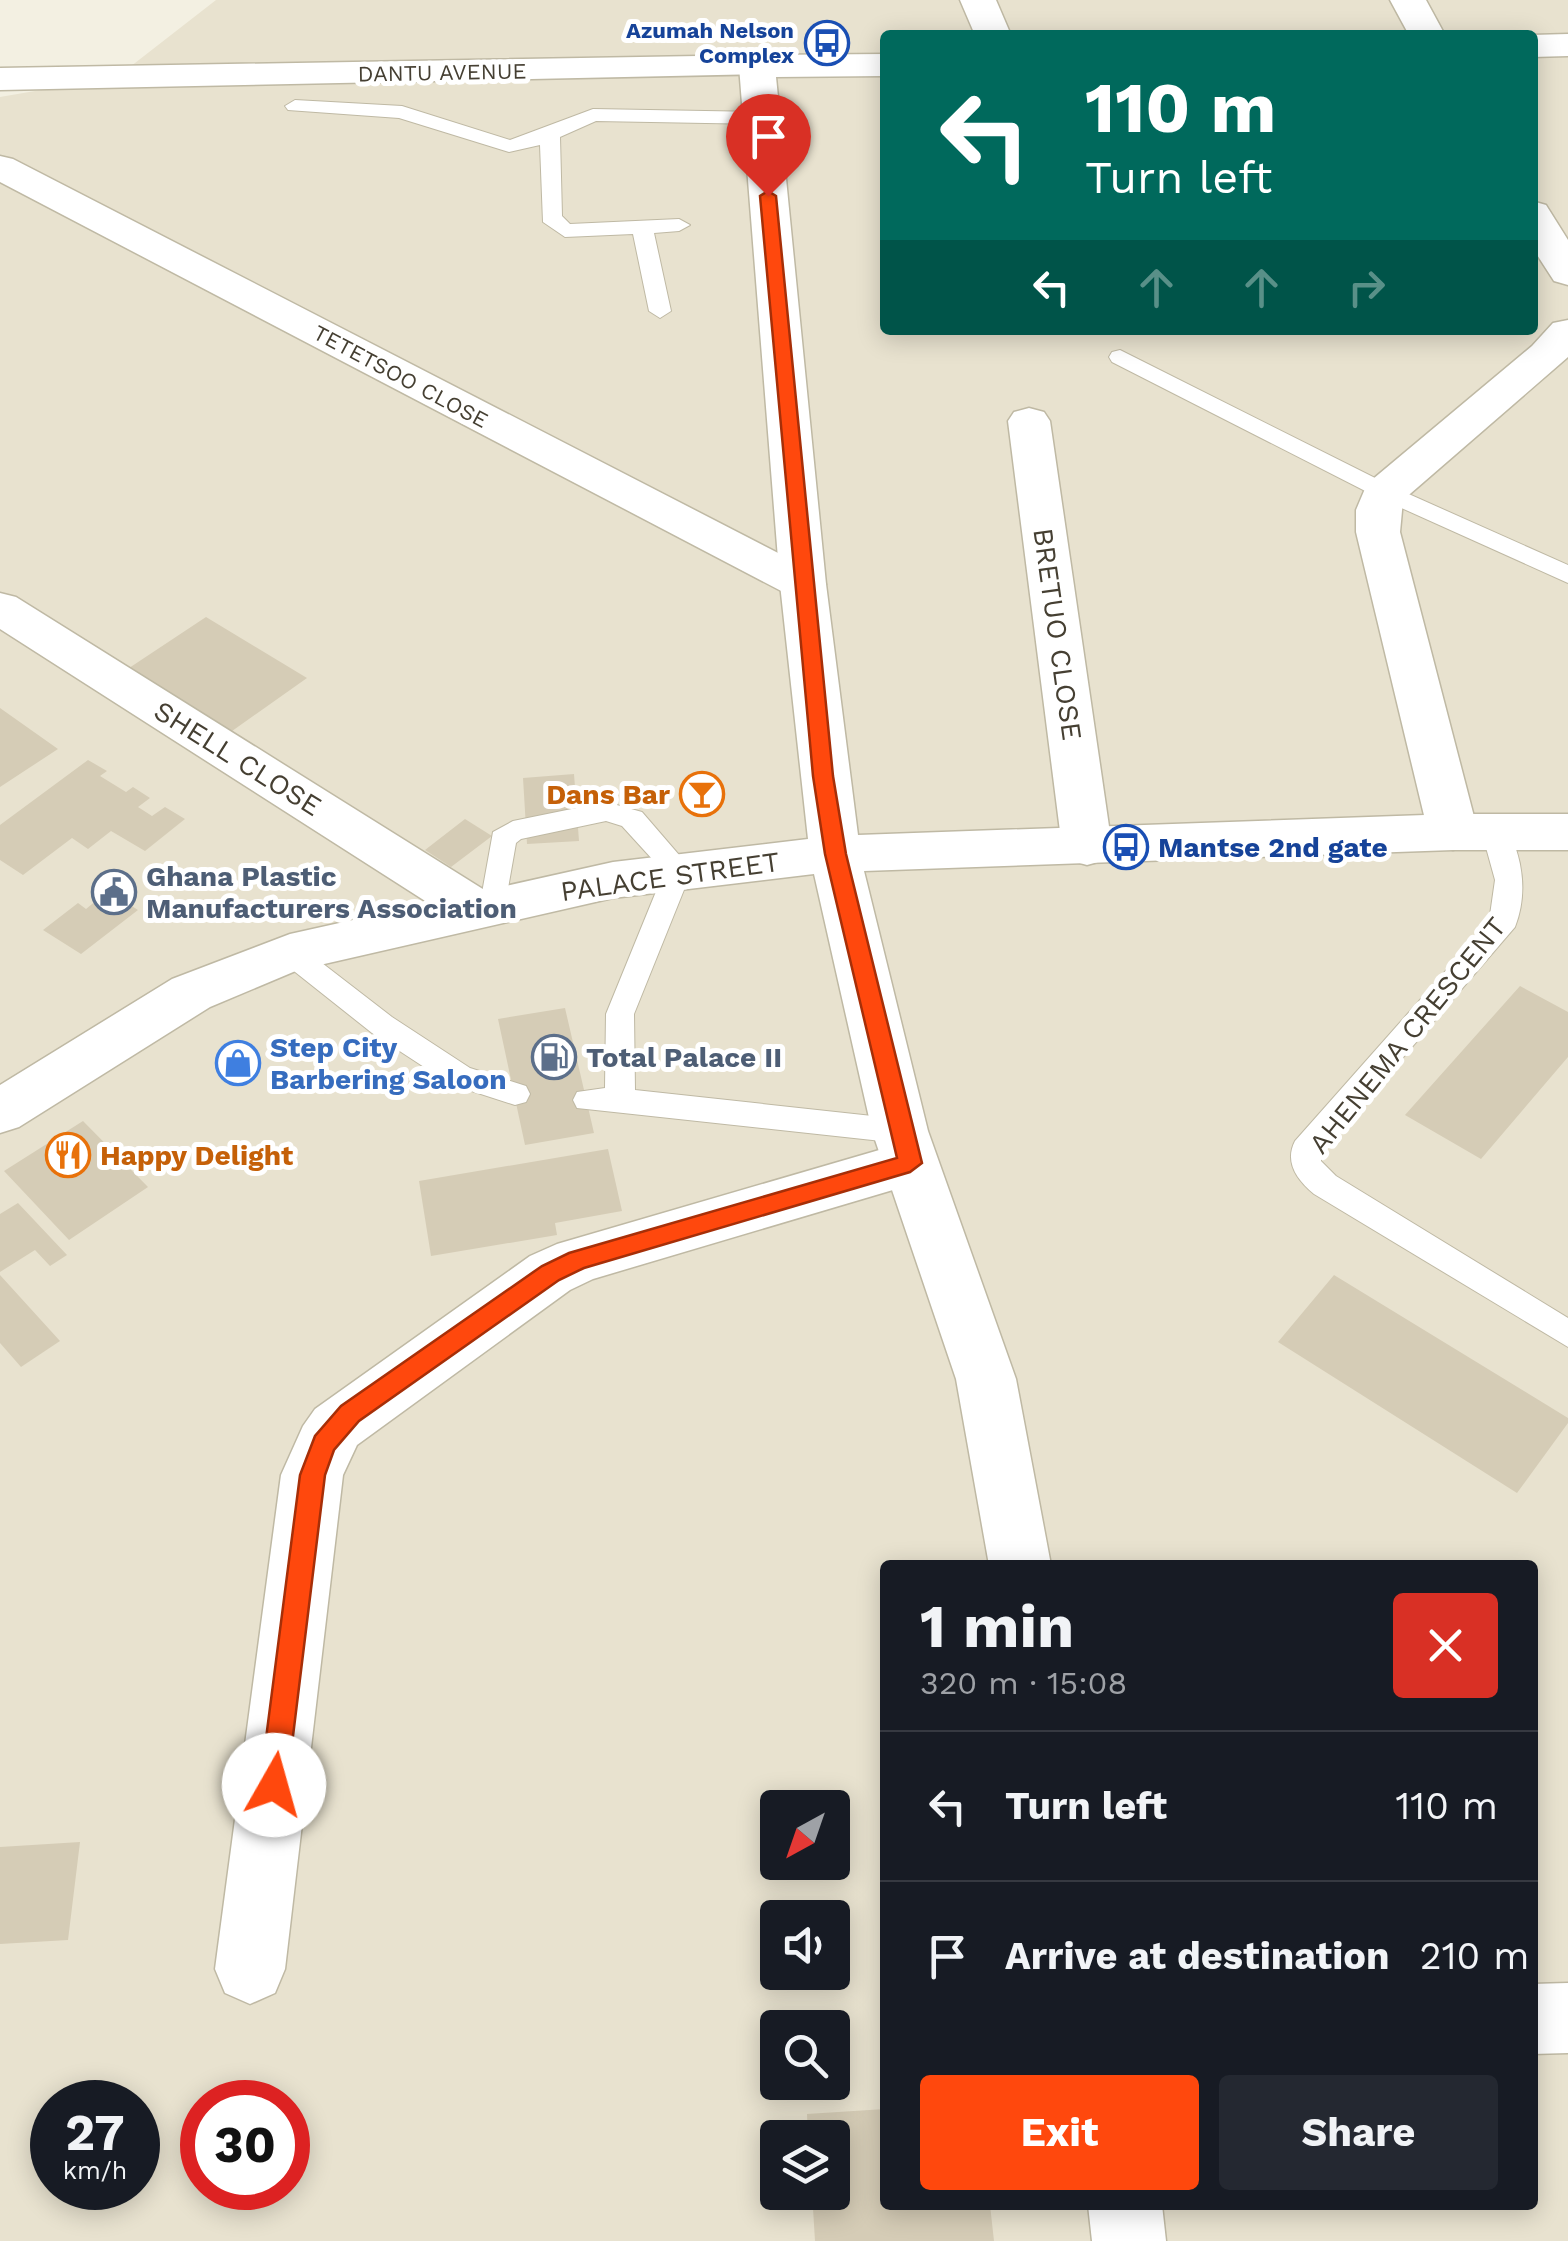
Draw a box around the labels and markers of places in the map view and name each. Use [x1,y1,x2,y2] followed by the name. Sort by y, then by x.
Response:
[626,18,794,68] place label: Azumah Nelson Complex
[804,20,850,66] bus stop icon: Azumah Nelson Complex
[726,94,811,197] pin
[679,771,725,817] bar icon: Dans Bar
[546,778,670,811] place label: Dans Bar
[1103,824,1149,870] bus stop icon: Mantse 2nd gate
[1158,831,1388,864] place label: Mantse 2nd gate
[146,860,517,925] place label: Ghana Plastic Manufacturers Association
[91,869,137,915] public building icon: Ghana Plastic Manufacturers Association
[270,1031,507,1096] place label: Step City Barbering Saloon
[531,1034,577,1080] fuel station icon: Total Palace II
[215,1040,261,1086] shop icon: Step City Barbering Saloon
[586,1041,782,1074] place label: Total Palace II
[45,1132,91,1178] restaurant icon: Happy Delight
[100,1139,293,1172] place label: Happy Delight

